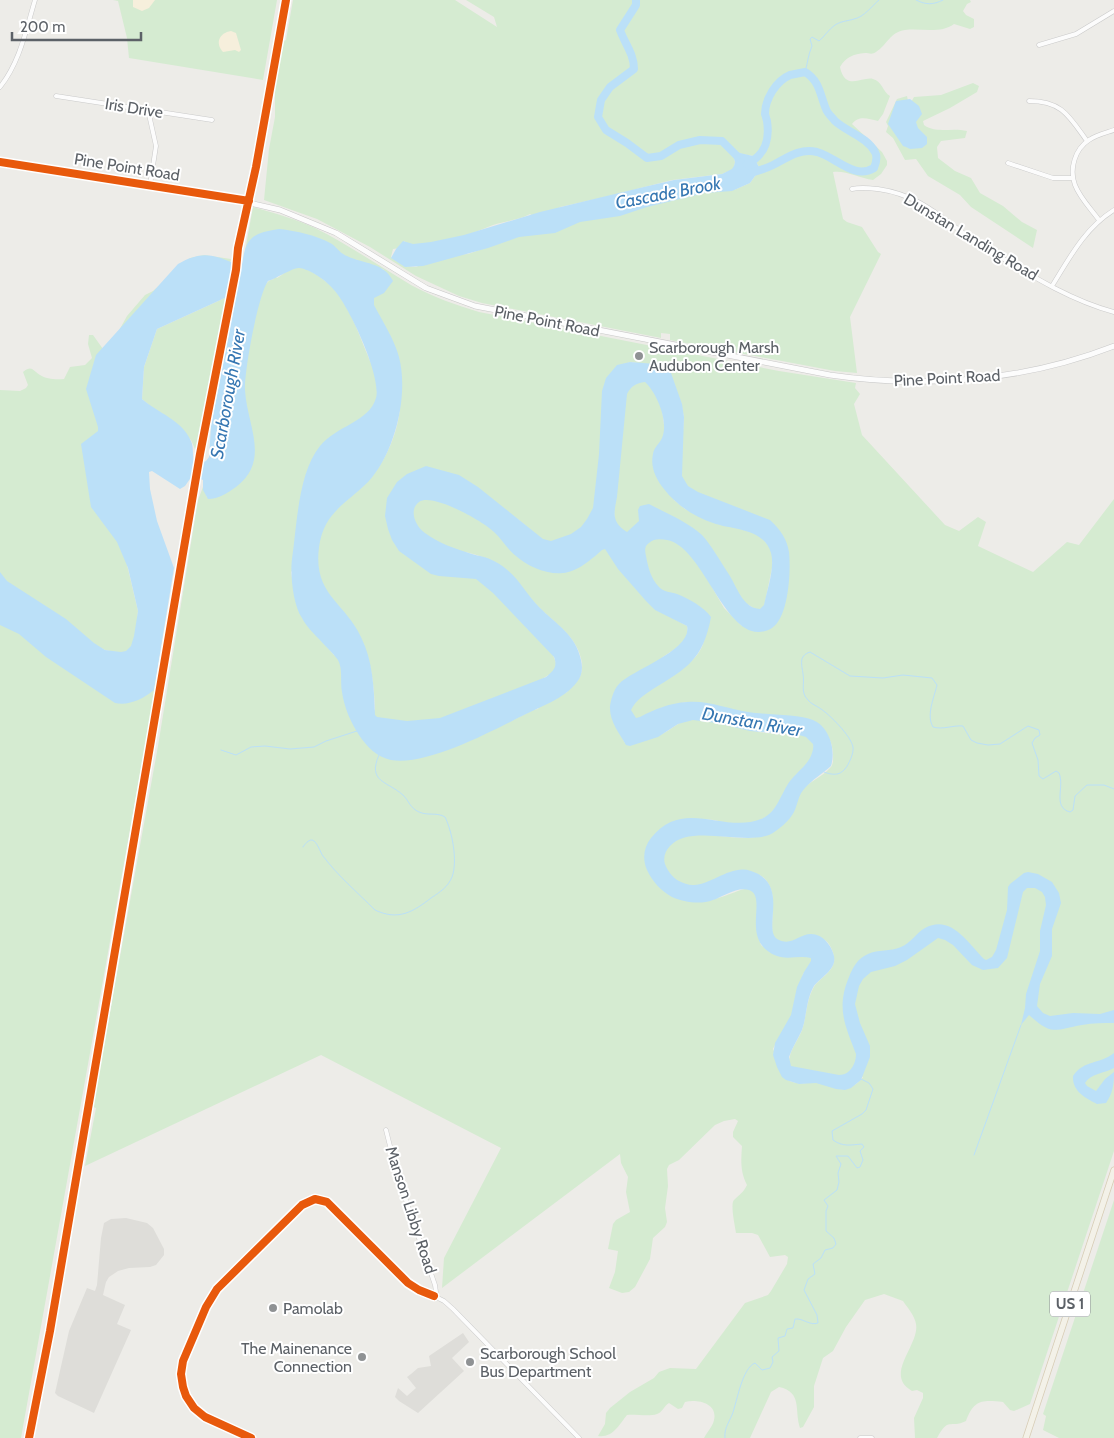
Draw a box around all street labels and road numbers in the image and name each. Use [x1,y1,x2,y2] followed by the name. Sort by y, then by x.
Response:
[104,94,164,122] street label: Iris Drive
[73,149,181,185] street label: Pine Point Road
[900,189,1042,285] street label: Dunstan Landing Road
[493,301,601,341] street label: Pine Point Road
[893,366,1001,390] street label: Pine Point Road
[381,1144,441,1276] street label: Manson Libby Road
[1050,1292,1090,1316] road number: US 1

